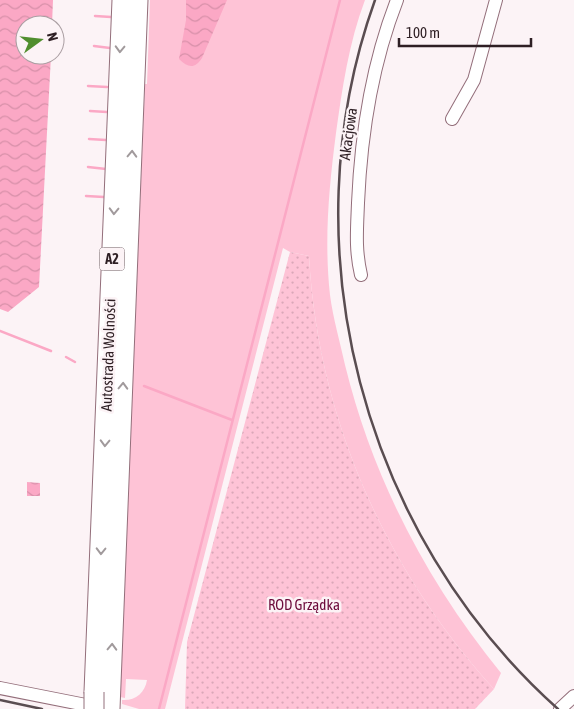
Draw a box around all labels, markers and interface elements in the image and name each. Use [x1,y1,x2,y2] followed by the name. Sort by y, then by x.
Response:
[15,15,65,65] north arrow
[399,15,532,47] scale bar
[406,24,440,41] text: 100 m
[44,31,61,43] text: N
[115,45,125,53] one-way arrow
[336,107,360,161] street label: Akacjowa
[127,149,137,157] one-way arrow
[108,207,119,215] one-way arrow
[100,248,124,270] road number: A2
[98,298,118,412] street label: Autostrada Wolności
[117,382,128,390] one-way arrow
[99,440,110,448] one-way arrow
[95,547,106,555] one-way arrow
[268,596,340,613] park label: ROD Grządka
[107,643,118,651] one-way arrow

